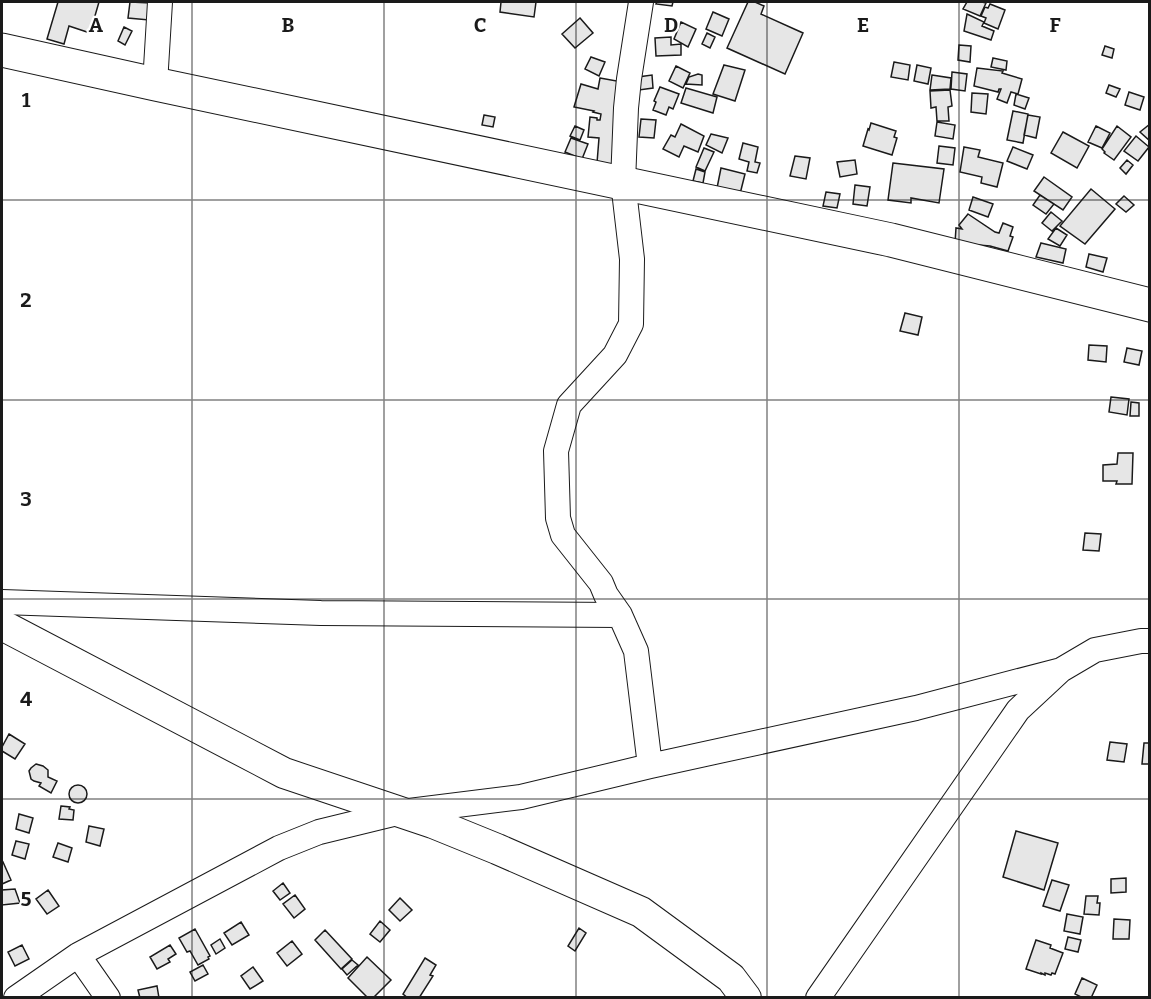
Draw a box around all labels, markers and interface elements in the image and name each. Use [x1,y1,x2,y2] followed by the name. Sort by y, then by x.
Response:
[89,13,104,37] text: A
[282,13,295,37] text: B
[474,13,486,37] text: C
[664,13,678,37] text: D
[857,13,869,37] text: E
[1049,13,1061,37] text: F
[22,88,31,112] text: 1
[20,288,32,312] text: 2
[20,487,32,511] text: 3
[20,687,32,711] text: 4
[21,887,32,911] text: 5

